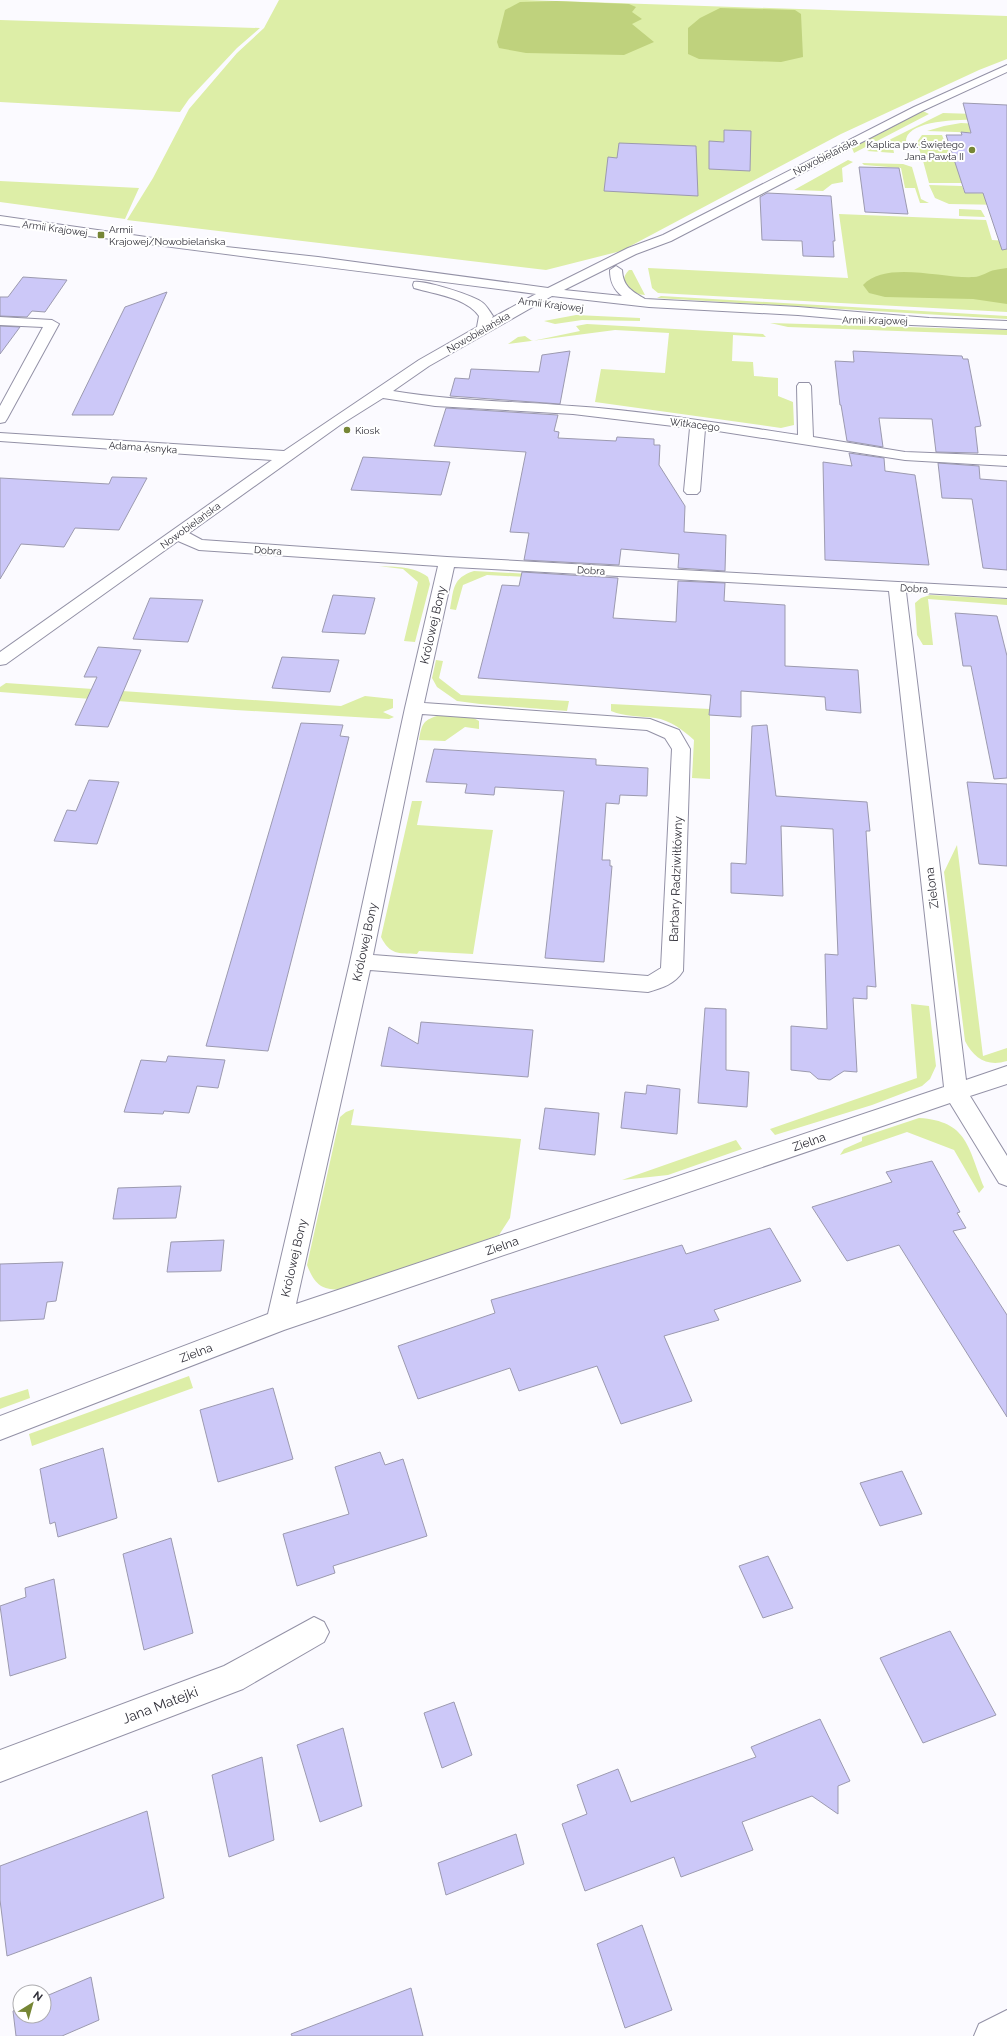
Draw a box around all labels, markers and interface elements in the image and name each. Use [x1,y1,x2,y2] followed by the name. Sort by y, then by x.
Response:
[791,135,859,177] street label: Nowobielańska
[866,139,964,162] place label: Kaplica pw. Świętego Jana Pawła II
[967,145,977,155] marker: Kaplica pw. Świętego Jana Pawła II
[22,218,88,239] street label: Armii Krajowej
[109,224,226,247] place label: Armii Krajowej/Nowobielańska
[96,230,106,240] marker: Armii Krajowej/Nowobielańska
[518,295,584,314] street label: Armii Krajowej
[445,310,512,355] street label: Nowobielańska
[842,314,908,327] street label: Armii Krajowej
[669,416,721,433] street label: Witkacego
[342,425,352,435] marker: Kiosk
[355,425,380,436] place label: Kiosk
[108,440,178,455] street label: Adama Asnyka
[158,500,222,551] street label: Nowobielańska
[254,544,282,557] street label: Dobra
[577,564,605,577] street label: Dobra
[900,582,928,595] street label: Dobra
[417,584,449,666] street label: Królowej Bony
[667,815,685,942] street label: Barbary Radziwiłłówny
[923,867,941,909] street label: Zielona
[350,901,380,983] street label: Królowej Bony
[791,1130,827,1154] street label: Zielna
[278,1217,310,1299] street label: Królowej Bony
[484,1234,520,1258] street label: Zielna
[178,1340,214,1366] street label: Zielna
[120,1683,200,1727] street label: Jana Matejki
[12,1984,52,2024] north arrow
[30,1989,45,2004] text: N

